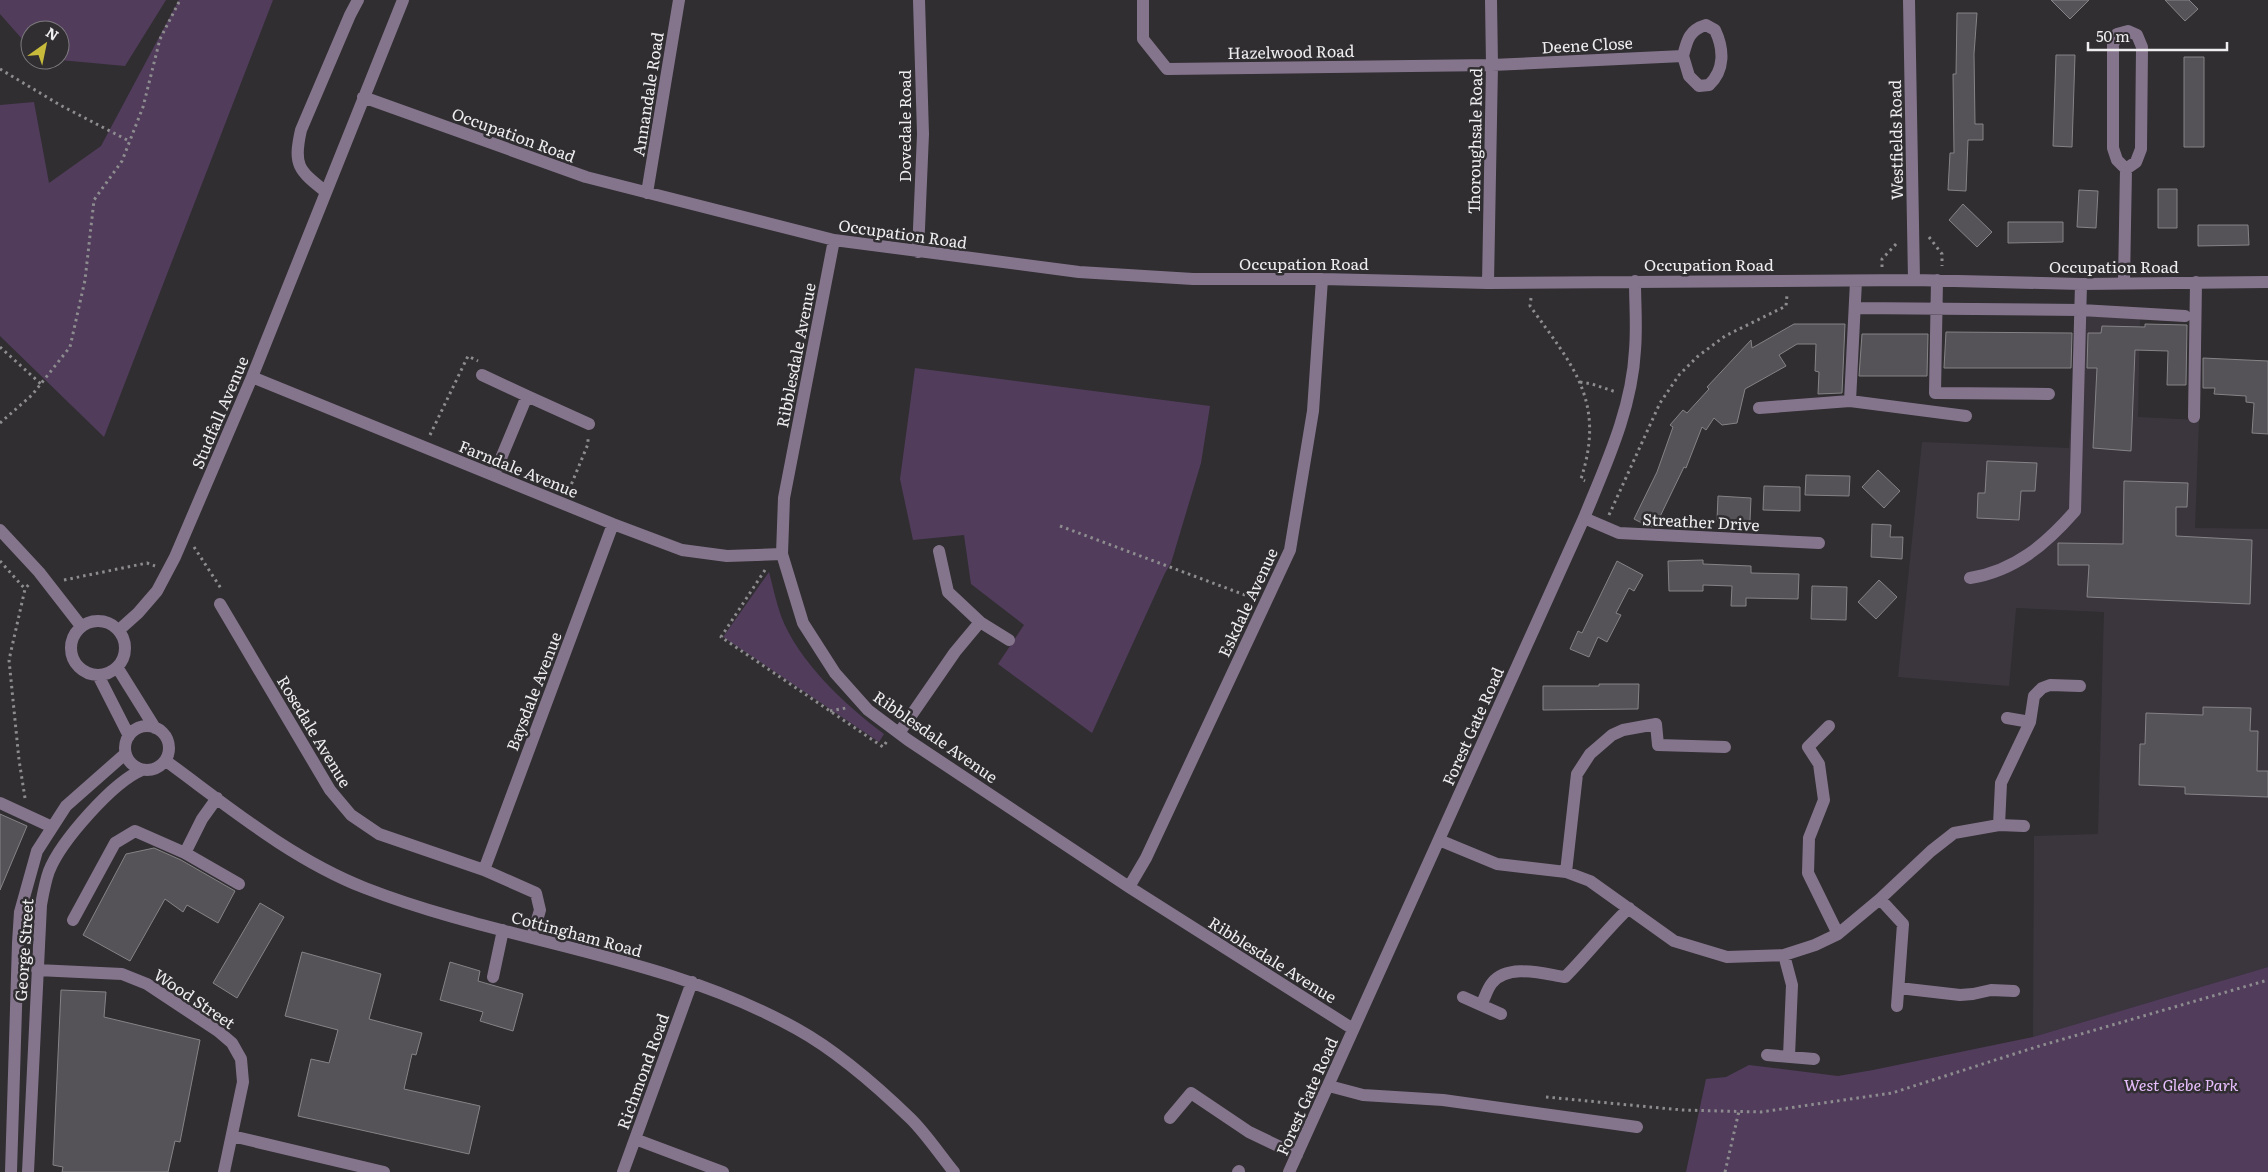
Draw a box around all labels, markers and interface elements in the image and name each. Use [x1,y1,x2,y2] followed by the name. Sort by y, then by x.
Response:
[20,20,70,70] north arrow
[2088,20,2227,52] scale bar
[42,22,63,45] text: N
[2096,24,2130,47] text: 50 m
[625,30,669,158] street label: Annandale Road
[1541,30,1633,58] street label: Deene Close
[1227,38,1355,64] street label: Hazelwood Road
[1461,67,1487,214] street label: Thoroughsale Road
[892,69,916,182] street label: Dovedale Road
[1882,79,1908,200] street label: Westfields Road
[449,101,579,168] street label: Occupation Road
[837,212,969,254] street label: Occupation Road
[1239,251,1369,275] street label: Occupation Road
[1644,252,1774,276] street label: Occupation Road
[2049,254,2179,278] street label: Occupation Road
[769,281,821,429] street label: Ribblesdale Avenue
[184,352,254,472] street label: Studfall Avenue
[456,433,582,503] street label: Farndale Avenue
[1642,506,1760,536] street label: Streather Drive
[1211,543,1283,661] street label: Eskdale Avenue
[499,628,567,754] street label: Baysdale Avenue
[1435,663,1509,789] street label: Forest Gate Road
[272,670,358,792] street label: Rosedale Avenue
[869,684,1003,788] street label: Ribblesdale Avenue
[7,897,39,1002] street label: George Street
[509,904,645,962] street label: Cottingham Road
[1204,910,1342,1008] street label: Ribblesdale Avenue
[150,962,241,1034] street label: Wood Street
[610,1009,674,1133] street label: Richmond Road
[1269,1033,1343,1159] street label: Forest Gate Road
[2124,1072,2238,1096] park label: West Glebe Park

